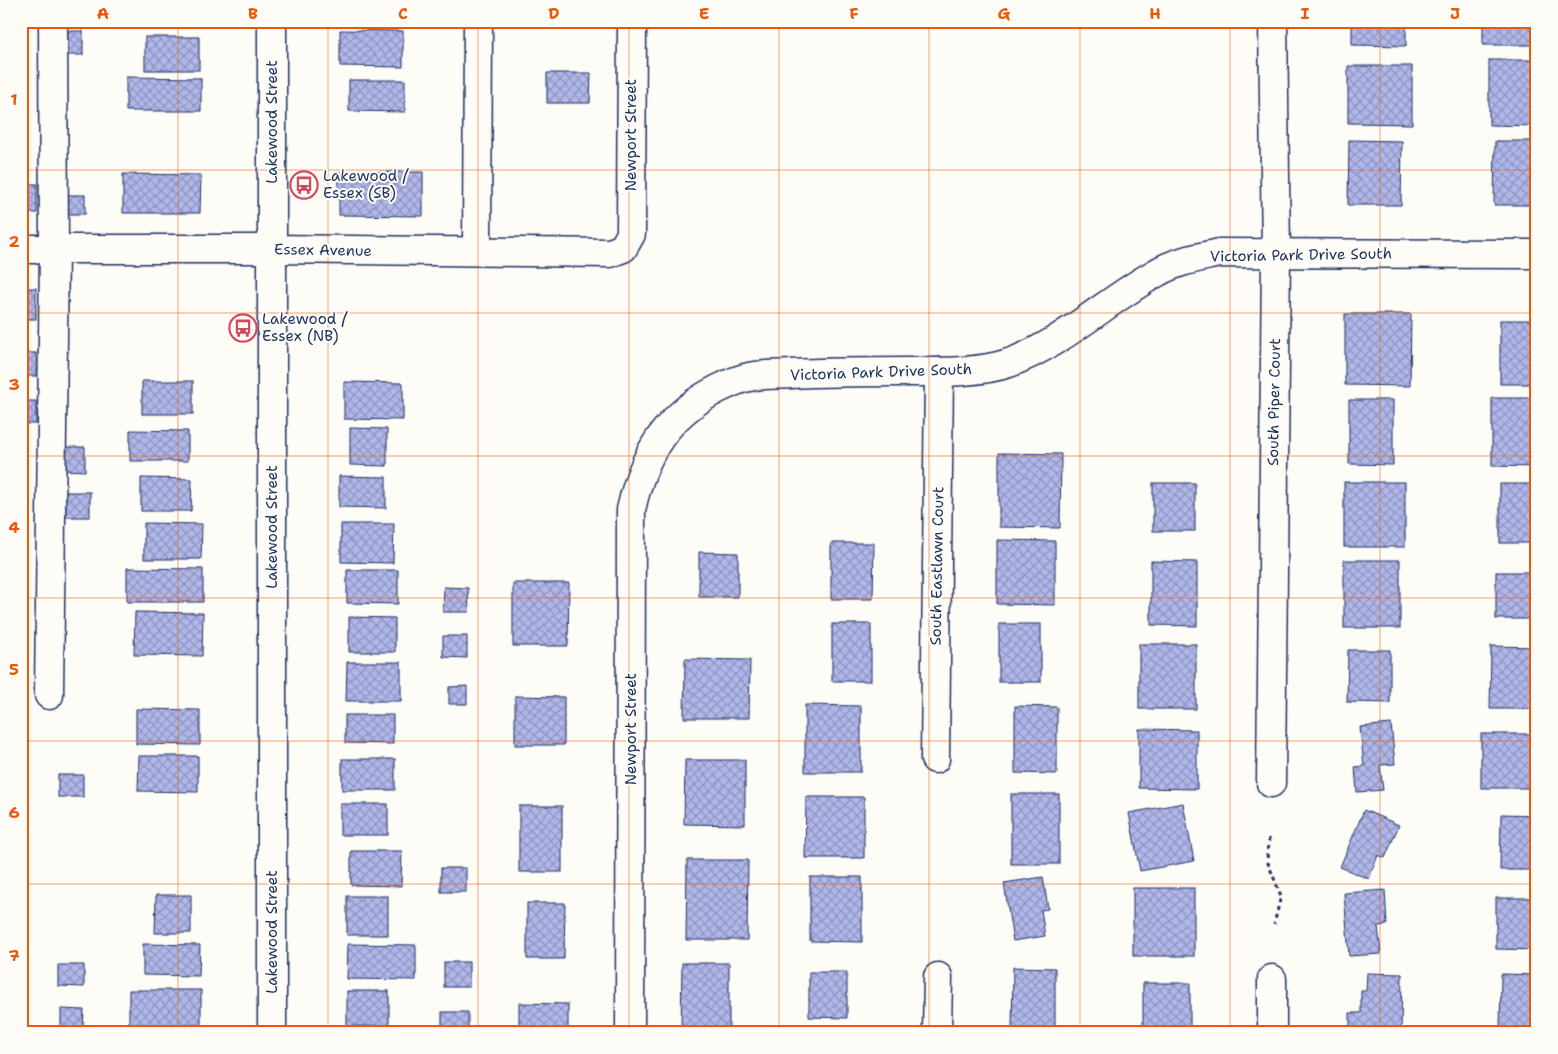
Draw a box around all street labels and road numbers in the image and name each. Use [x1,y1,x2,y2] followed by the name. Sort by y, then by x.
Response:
[262,60,282,184] street label: Lakewood Street
[621,79,641,191] street label: Newport Street
[274,239,372,261] street label: Essex Avenue
[1210,243,1392,267] street label: Victoria Park Drive South
[1263,338,1285,466] street label: South Piper Court
[790,359,972,385] street label: Victoria Park Drive South
[262,465,282,589] street label: Lakewood Street
[926,486,948,646] street label: South Eastlawn Court
[621,673,641,785] street label: Newport Street
[262,870,282,994] street label: Lakewood Street

